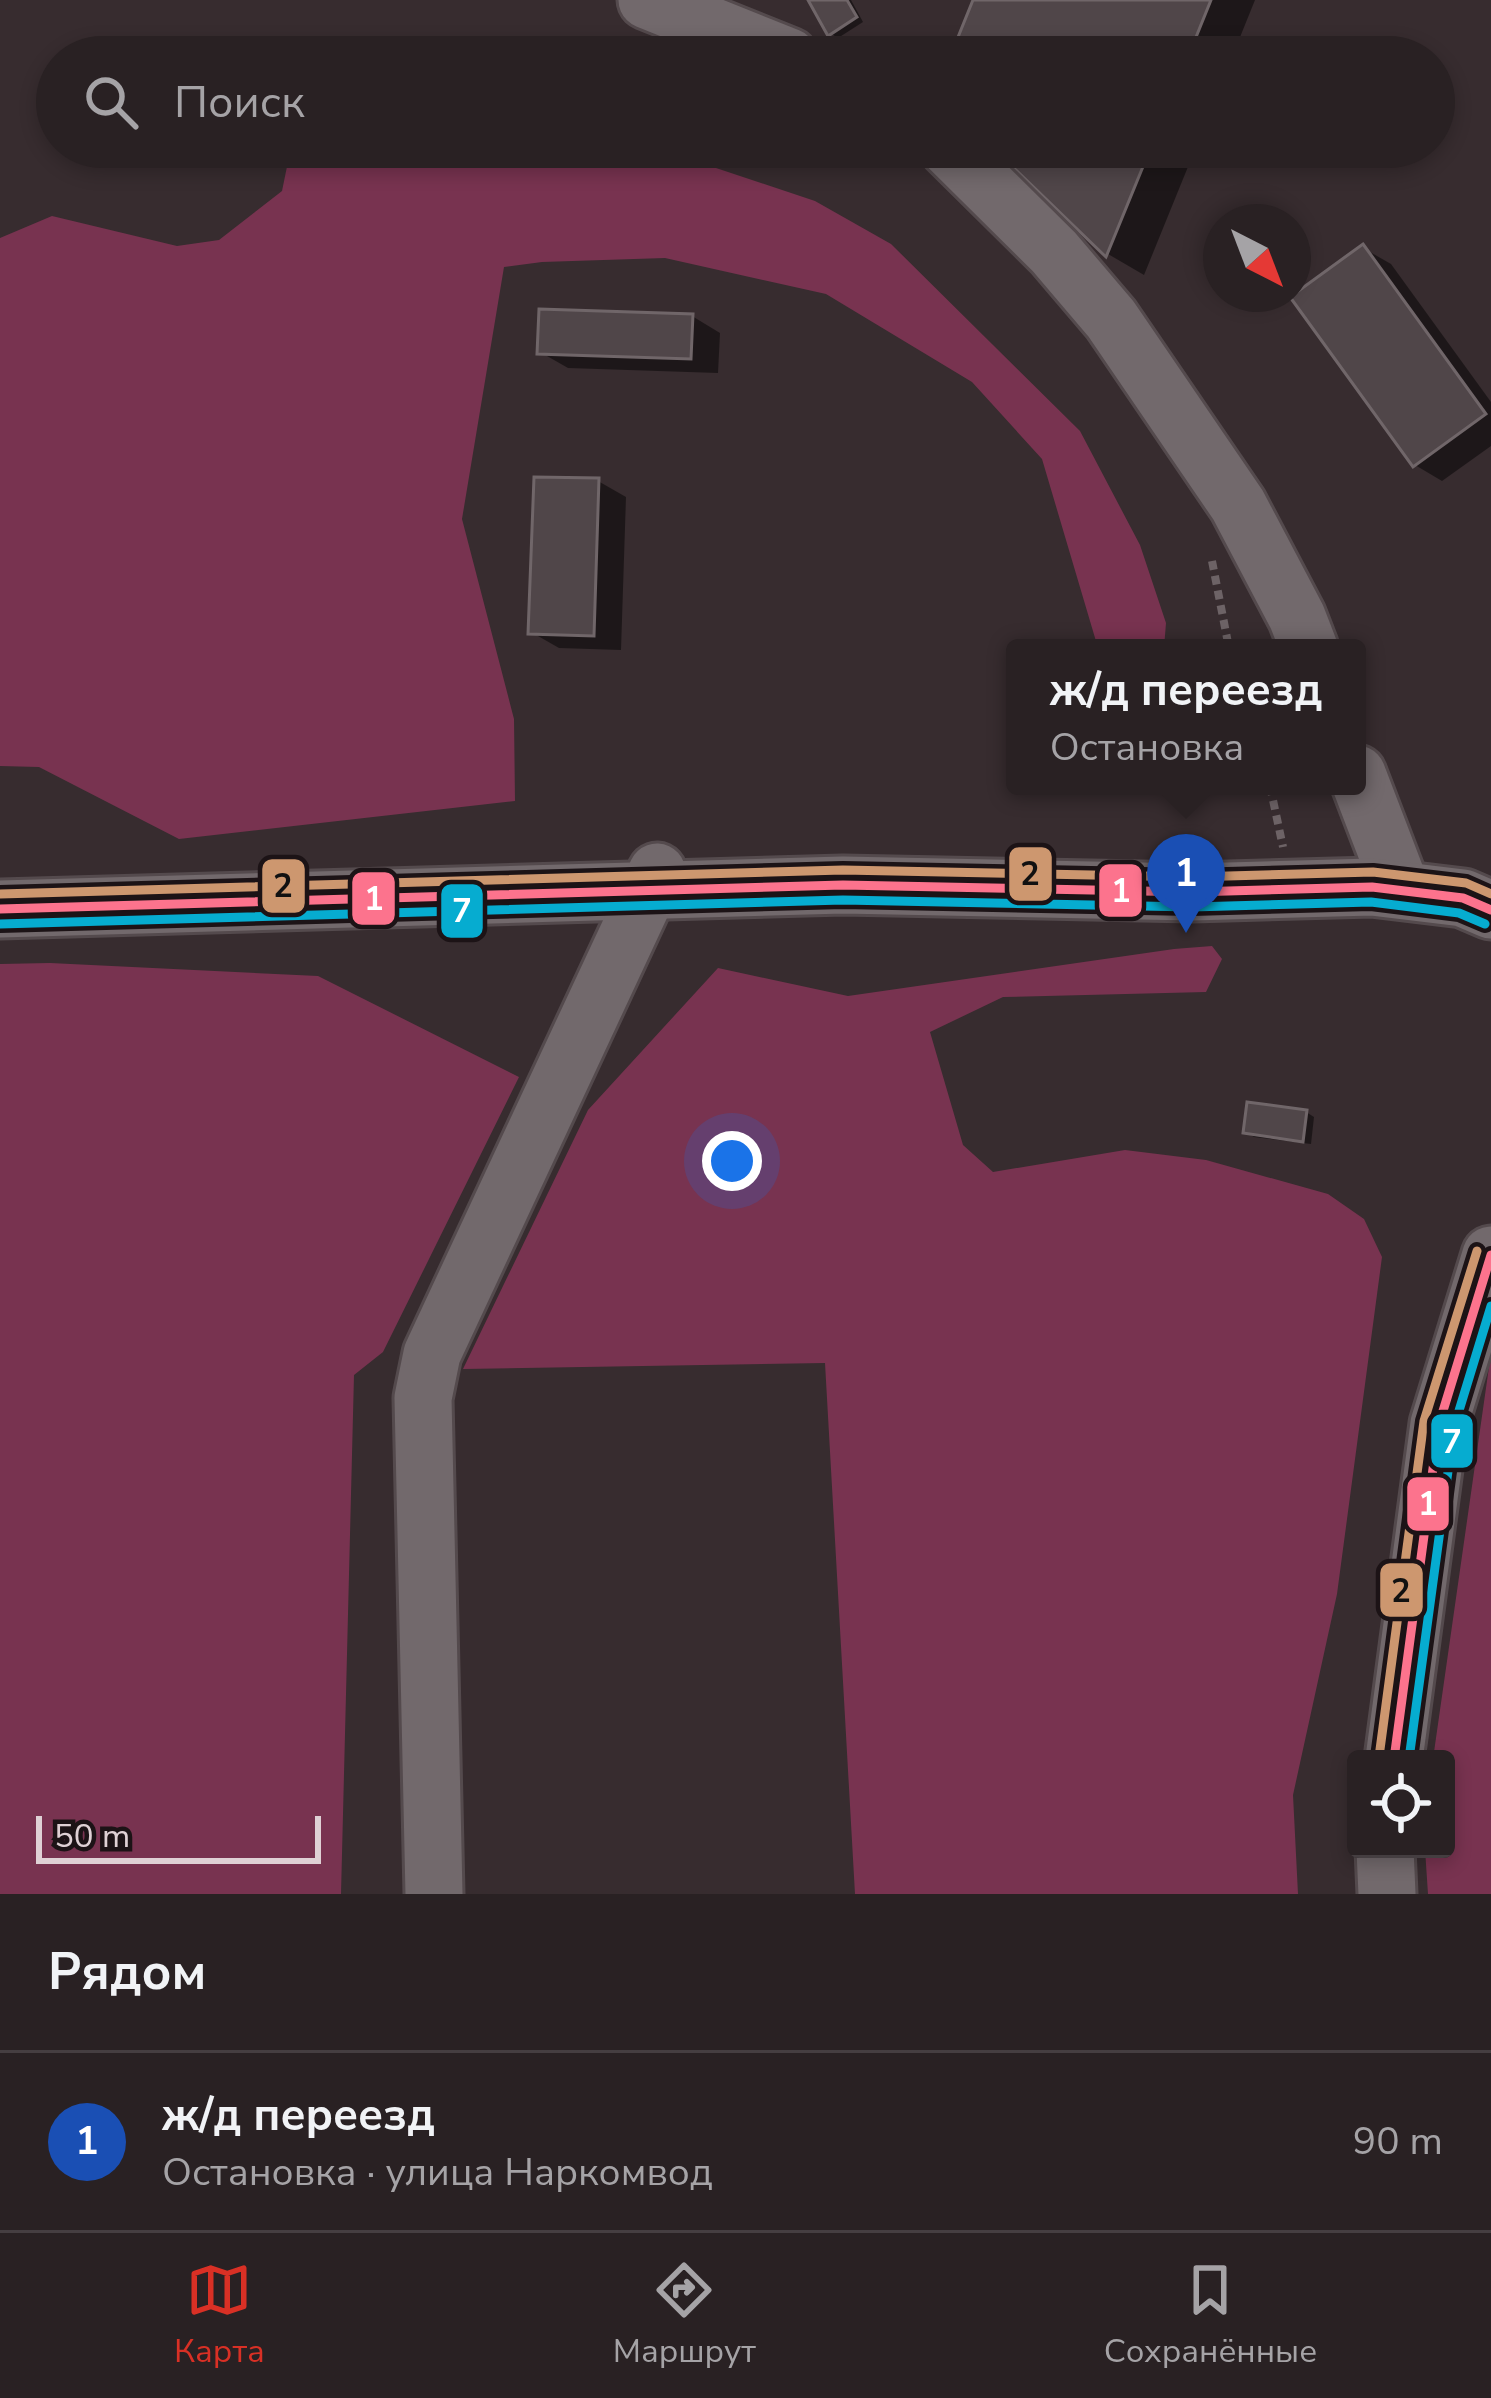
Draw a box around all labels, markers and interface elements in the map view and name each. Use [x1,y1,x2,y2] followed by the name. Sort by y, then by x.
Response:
[36,36,1455,168] search box
[78,69,144,135] icon: search
[174,72,305,133] text: Поиск
[1203,204,1311,312] north arrow
[1006,639,1366,795] popup
[1050,660,1322,721] text: ж/д переезд
[1050,721,1244,774] text: Остановка
[1147,834,1225,933] pin: 1
[1007,845,1054,903] line badge: 2
[1020,852,1040,897] text: 2
[260,857,307,915] line badge: 2
[1097,862,1144,919] line badge: 1
[273,864,293,909] text: 2
[1111,869,1131,914] text: 1
[350,870,397,927] line badge: 1
[364,877,384,922] text: 1
[439,882,485,940] line badge: 7
[452,889,472,934] text: 7
[702,1131,762,1191] your location
[1429,1412,1475,1470] line badge: 7
[1442,1420,1462,1465] text: 7
[1405,1475,1451,1533] line badge: 1
[1418,1482,1438,1527] text: 1
[1378,1561,1425,1619] line badge: 2
[1391,1569,1411,1614] text: 2
[1347,1750,1455,1858] map controls
[1347,1750,1455,1858] button: locate
[36,1810,321,1863] scale bar
[54,1814,130,1859] text: 50 m
[48,1937,206,2007] text: Рядом
[162,2085,435,2146] text: ж/д переезд
[75,2115,99,2168] text: 1
[1353,2115,1443,2168] text: 90 m
[162,2146,713,2199] text: Остановка · улица Наркомвод
[174,2257,265,2374] tab: Карта
[613,2257,756,2374] tab: Маршрут
[1104,2257,1317,2374] tab: Сохранённые

